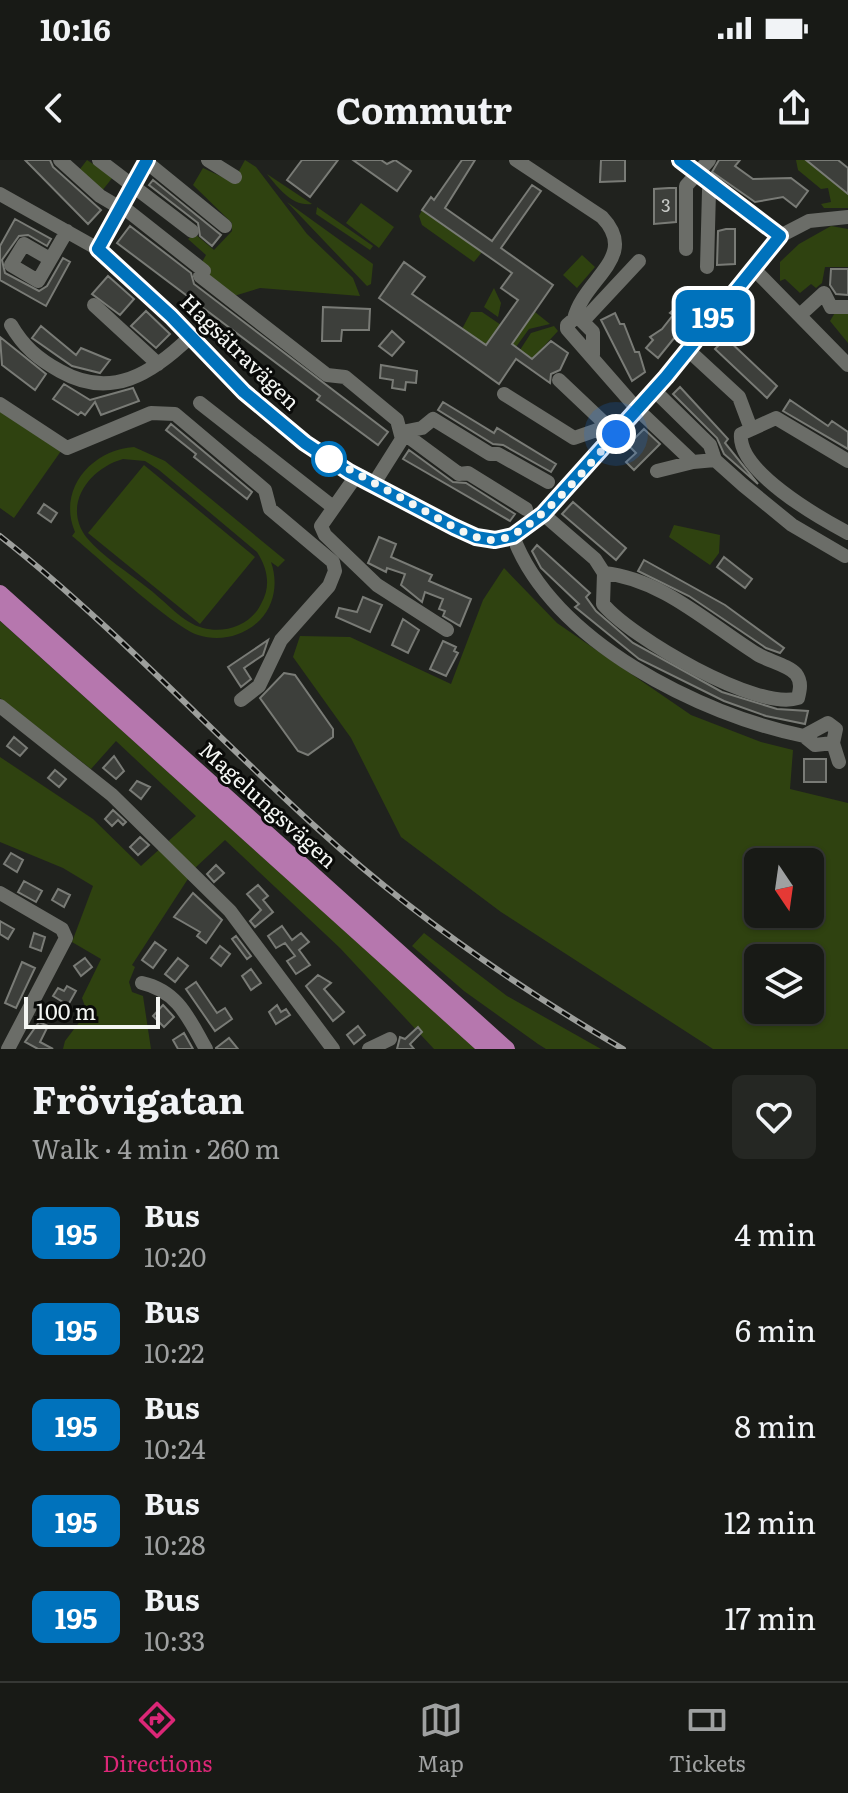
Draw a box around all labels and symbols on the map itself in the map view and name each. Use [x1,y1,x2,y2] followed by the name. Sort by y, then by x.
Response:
[661,191,671,218] house number: 3
[174,285,308,417] street label: Hagsätravägen
[667,290,759,342] line badge: 195
[596,414,636,454] your location
[312,442,346,476] unlabelled marker
[193,733,345,875] street label: Magelungsvägen
[744,848,824,928] north arrow
[24,993,160,1029] scale bar

